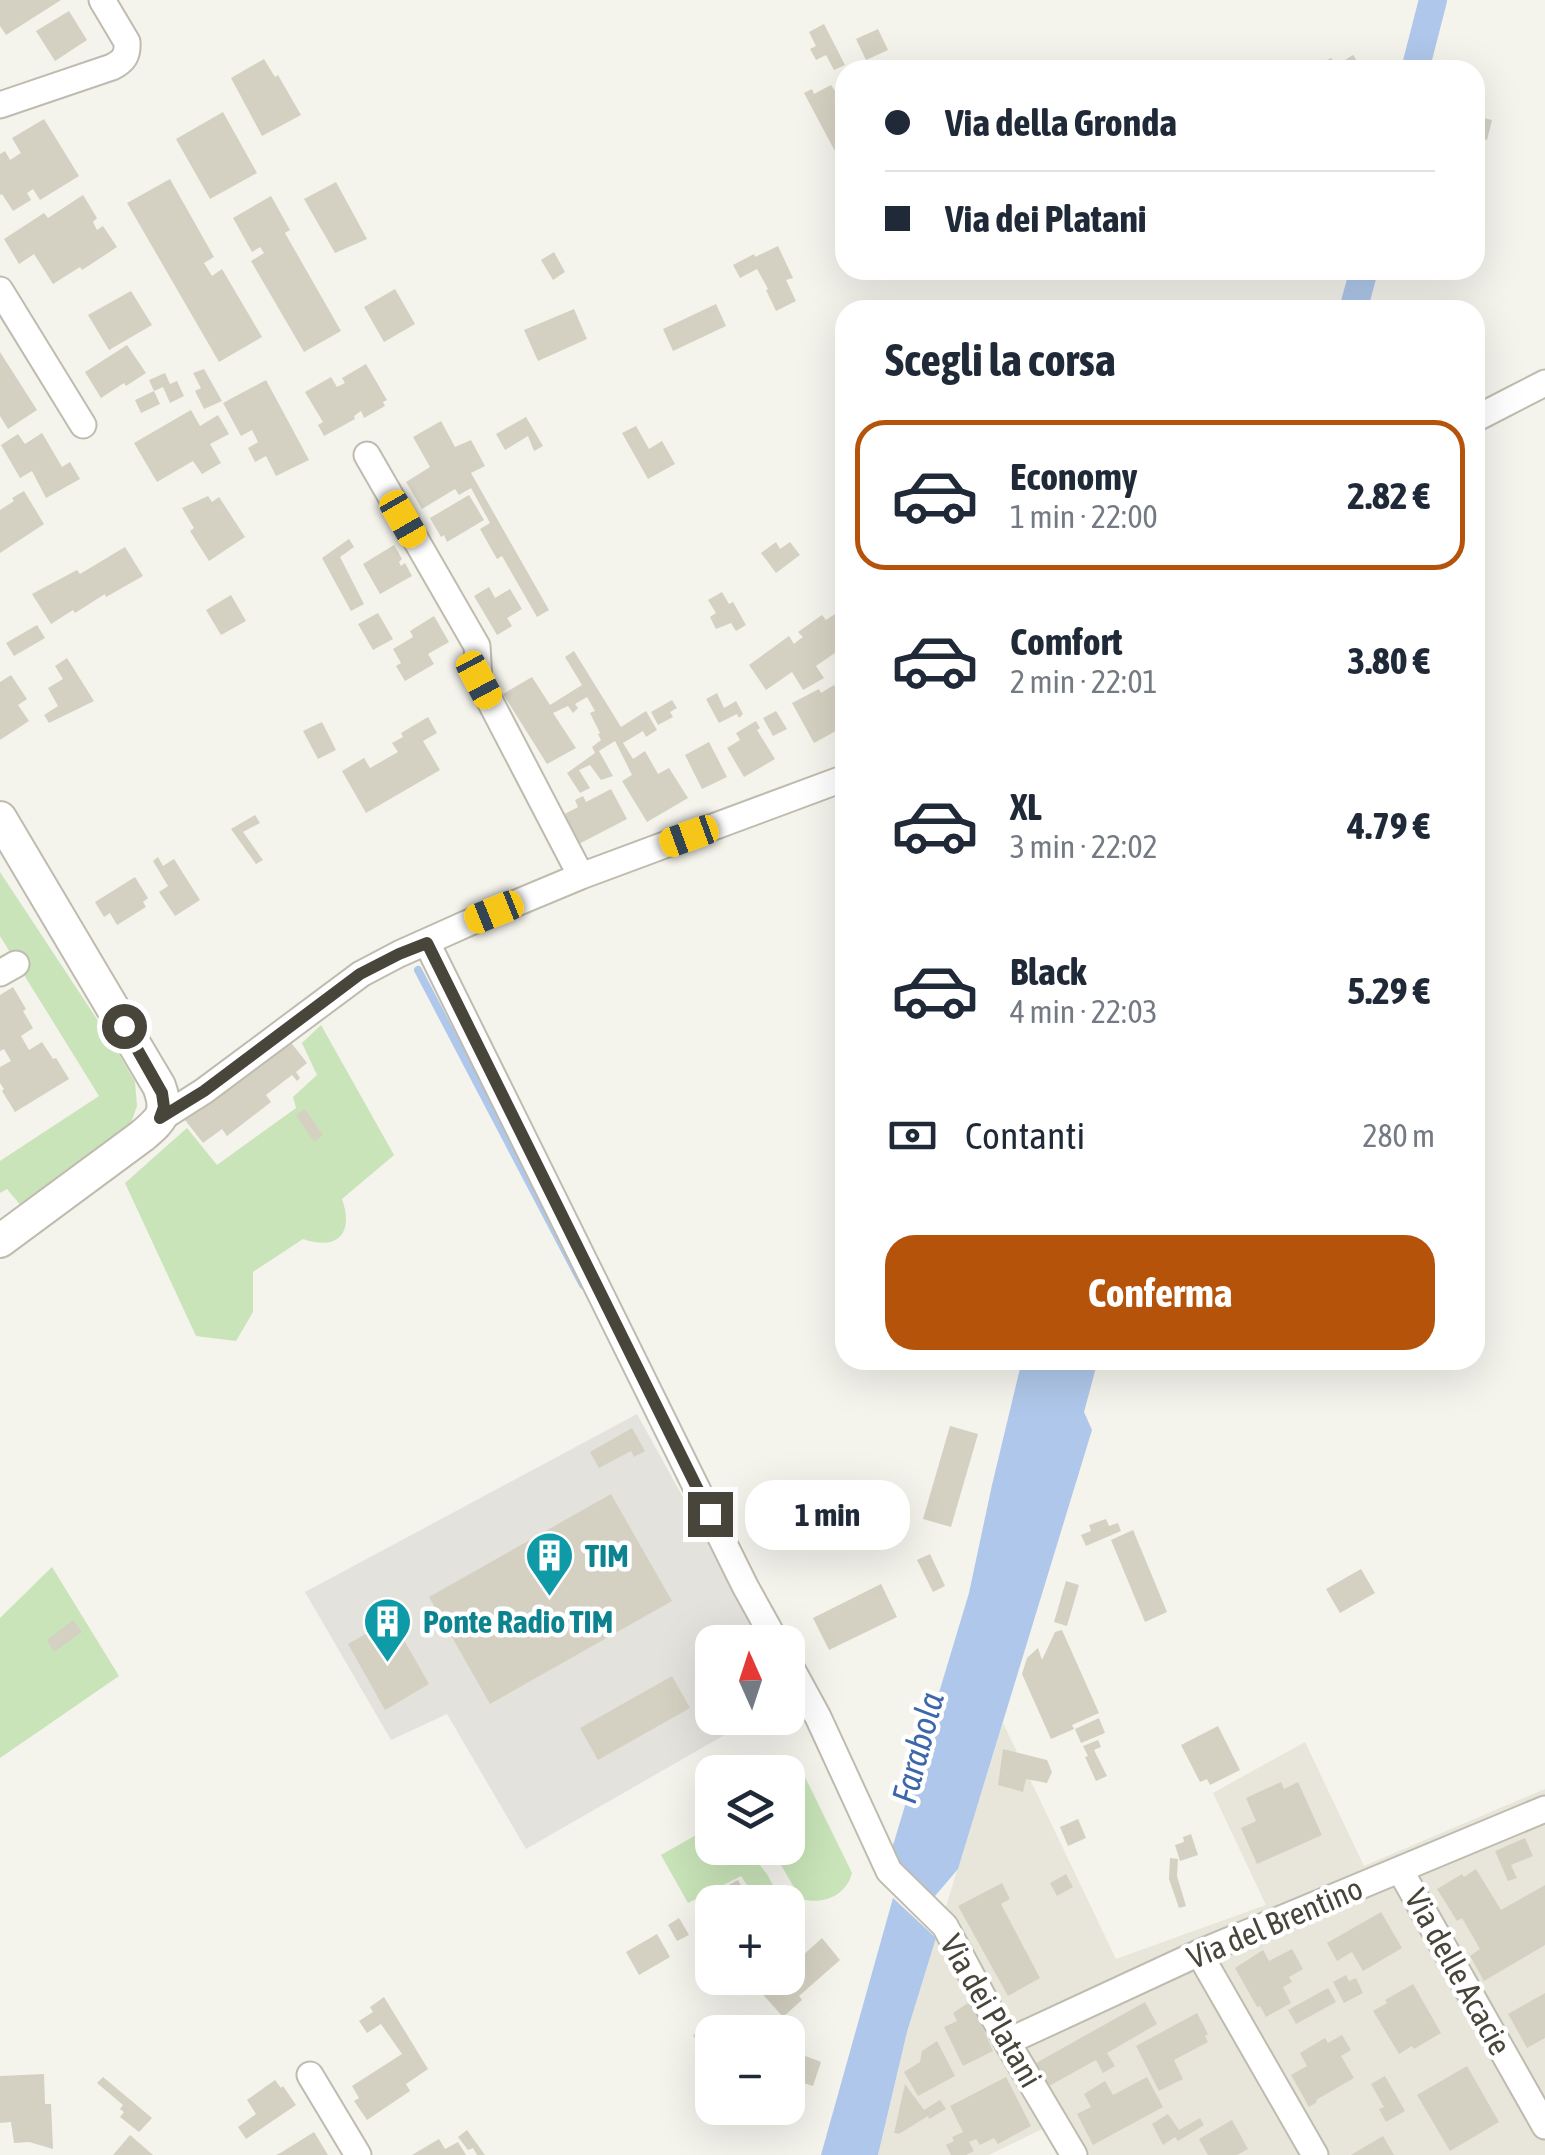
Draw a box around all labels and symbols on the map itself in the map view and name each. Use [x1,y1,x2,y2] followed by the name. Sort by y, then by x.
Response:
[375,486,431,552] car
[452,646,506,714] car
[656,812,722,860] car
[461,887,527,937] car
[102,1004,147,1049] route start
[745,1479,910,1549] callout: 1 min
[688,1492,733,1537] route end
[524,1530,576,1598] building icon: TIM
[585,1537,629,1574] place label: TIM
[362,1596,414,1664] building icon: Ponte Radio TIM
[423,1603,613,1640] place label: Ponte Radio TIM
[695,1625,805,1735] north arrow
[883,1688,951,1808] water label: Farabola
[1182,1869,1368,1976] street label: Via del Brentino
[1398,1882,1519,2061] street label: Via delle Acacie
[933,1928,1050,2094] street label: Via dei Platani

